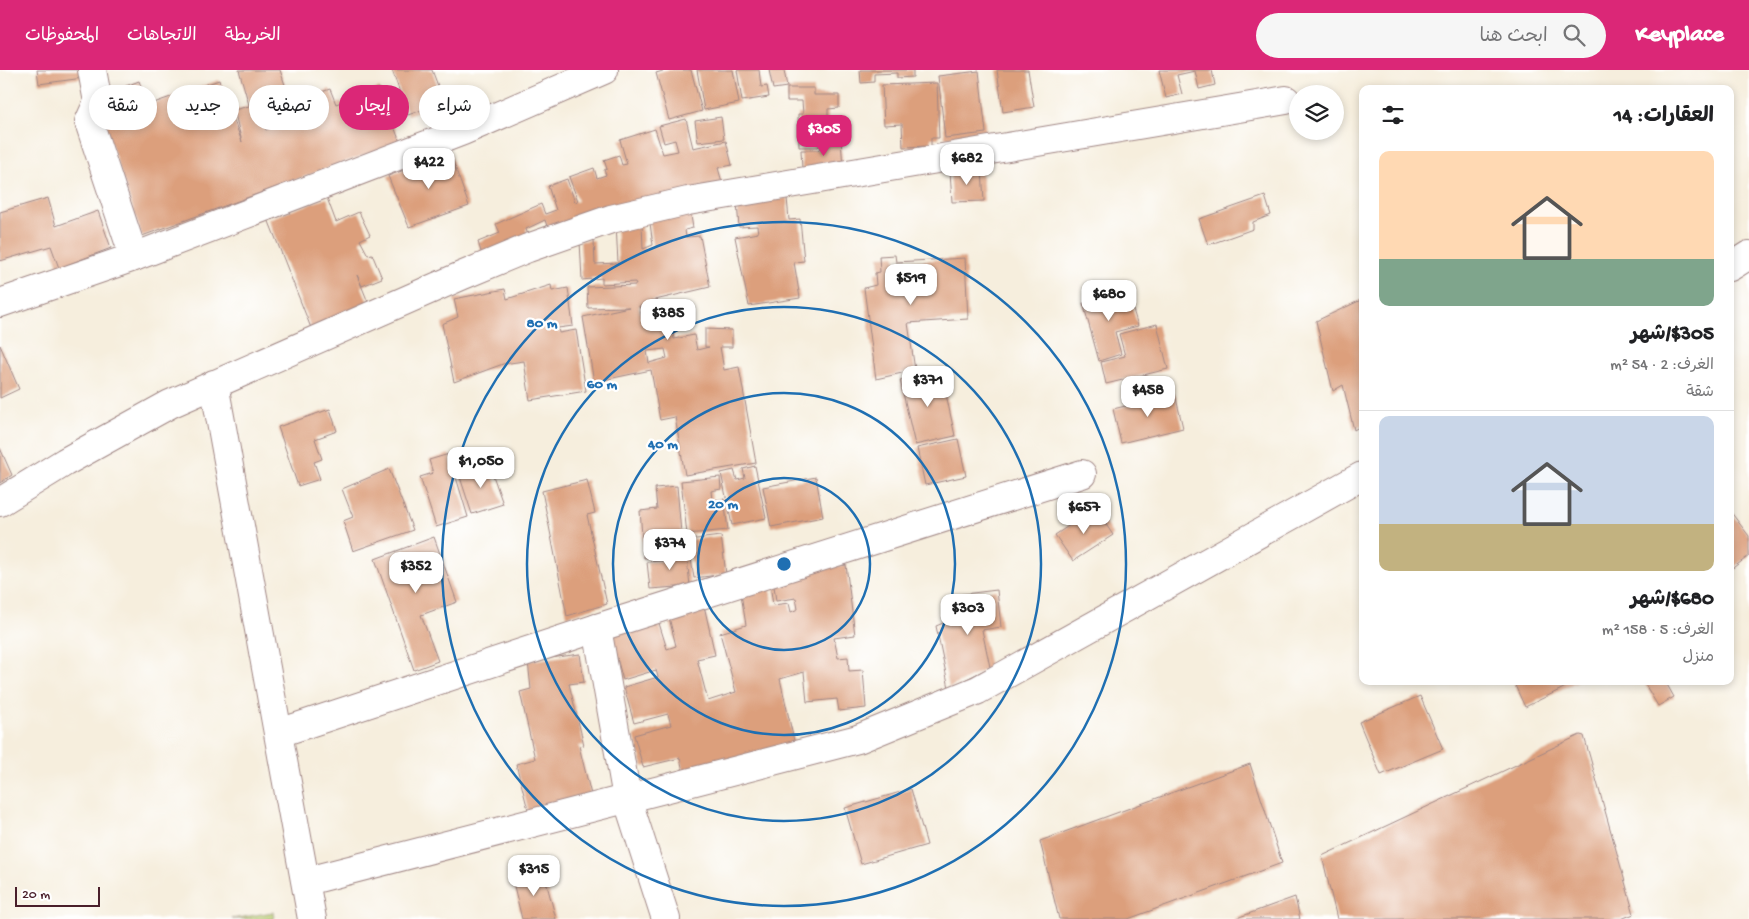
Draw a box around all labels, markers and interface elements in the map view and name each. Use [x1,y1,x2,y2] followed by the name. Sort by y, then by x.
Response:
[1256,13,1606,58] search box
[1560,21,1588,49] icon: search
[1636,21,1724,50] text: Keyplace
[25,26,99,47] text: المحفوظات
[127,26,197,47] text: الاتجاهات
[225,26,281,47] text: الخريطة
[1480,26,1548,49] text: ابحث هنا
[89,85,157,130] chip: شقة
[167,85,239,130] chip: جديد
[249,85,329,130] chip: تصفية
[339,85,409,130] chip: إيجار
[419,85,490,130] chip: شراء
[1289,85,1344,140] map controls
[1289,85,1344,140] button: layers
[1379,101,1407,129] icon: filters
[1614,105,1714,130] text: العقارات: 14
[794,114,854,157] pin: $305
[808,121,841,140] text: $305
[937,144,997,186] pin: $682
[399,148,459,190] pin: $422
[951,150,983,169] text: $682
[414,154,444,173] text: $422
[1502,183,1592,273] icon: home
[881,264,941,306] pin: $519
[896,270,926,289] text: $519
[1079,280,1139,322] pin: $680
[1092,286,1126,305] text: $680
[638,298,698,341] pin: $385
[652,305,684,324] text: $385
[527,315,558,333] text: 80 m
[1631,323,1714,348] text: $305/شهر
[1610,357,1714,376] text: الغرف: 2 · 54 m²
[898,366,958,408] pin: $371
[913,372,943,391] text: $371
[587,376,618,394] text: 60 m
[1118,376,1178,418] pin: $458
[1132,382,1164,401] text: $458
[1686,384,1714,403] text: شقة
[647,436,678,454] text: 40 m
[440,446,522,489] pin: $1,050
[1502,449,1592,539] icon: home
[458,453,504,472] text: $1,050
[1054,492,1114,535] pin: $657
[708,496,738,514] text: 20 m
[1068,499,1100,518] text: $657
[640,528,700,571] pin: $374
[654,535,686,554] text: $374
[386,552,446,594] pin: $352
[775,555,793,573] centre of rings
[400,558,432,577] text: $352
[1631,588,1714,613] text: $680/شهر
[938,594,998,636] pin: $303
[952,600,984,619] text: $303
[1602,622,1714,641] text: الغرف: 5 · 158 m²
[1682,649,1714,668] text: منزل
[504,854,564,897] pin: $315
[519,861,549,880] text: $315
[15,884,100,907] scale bar
[22,887,50,904] text: 20 m

